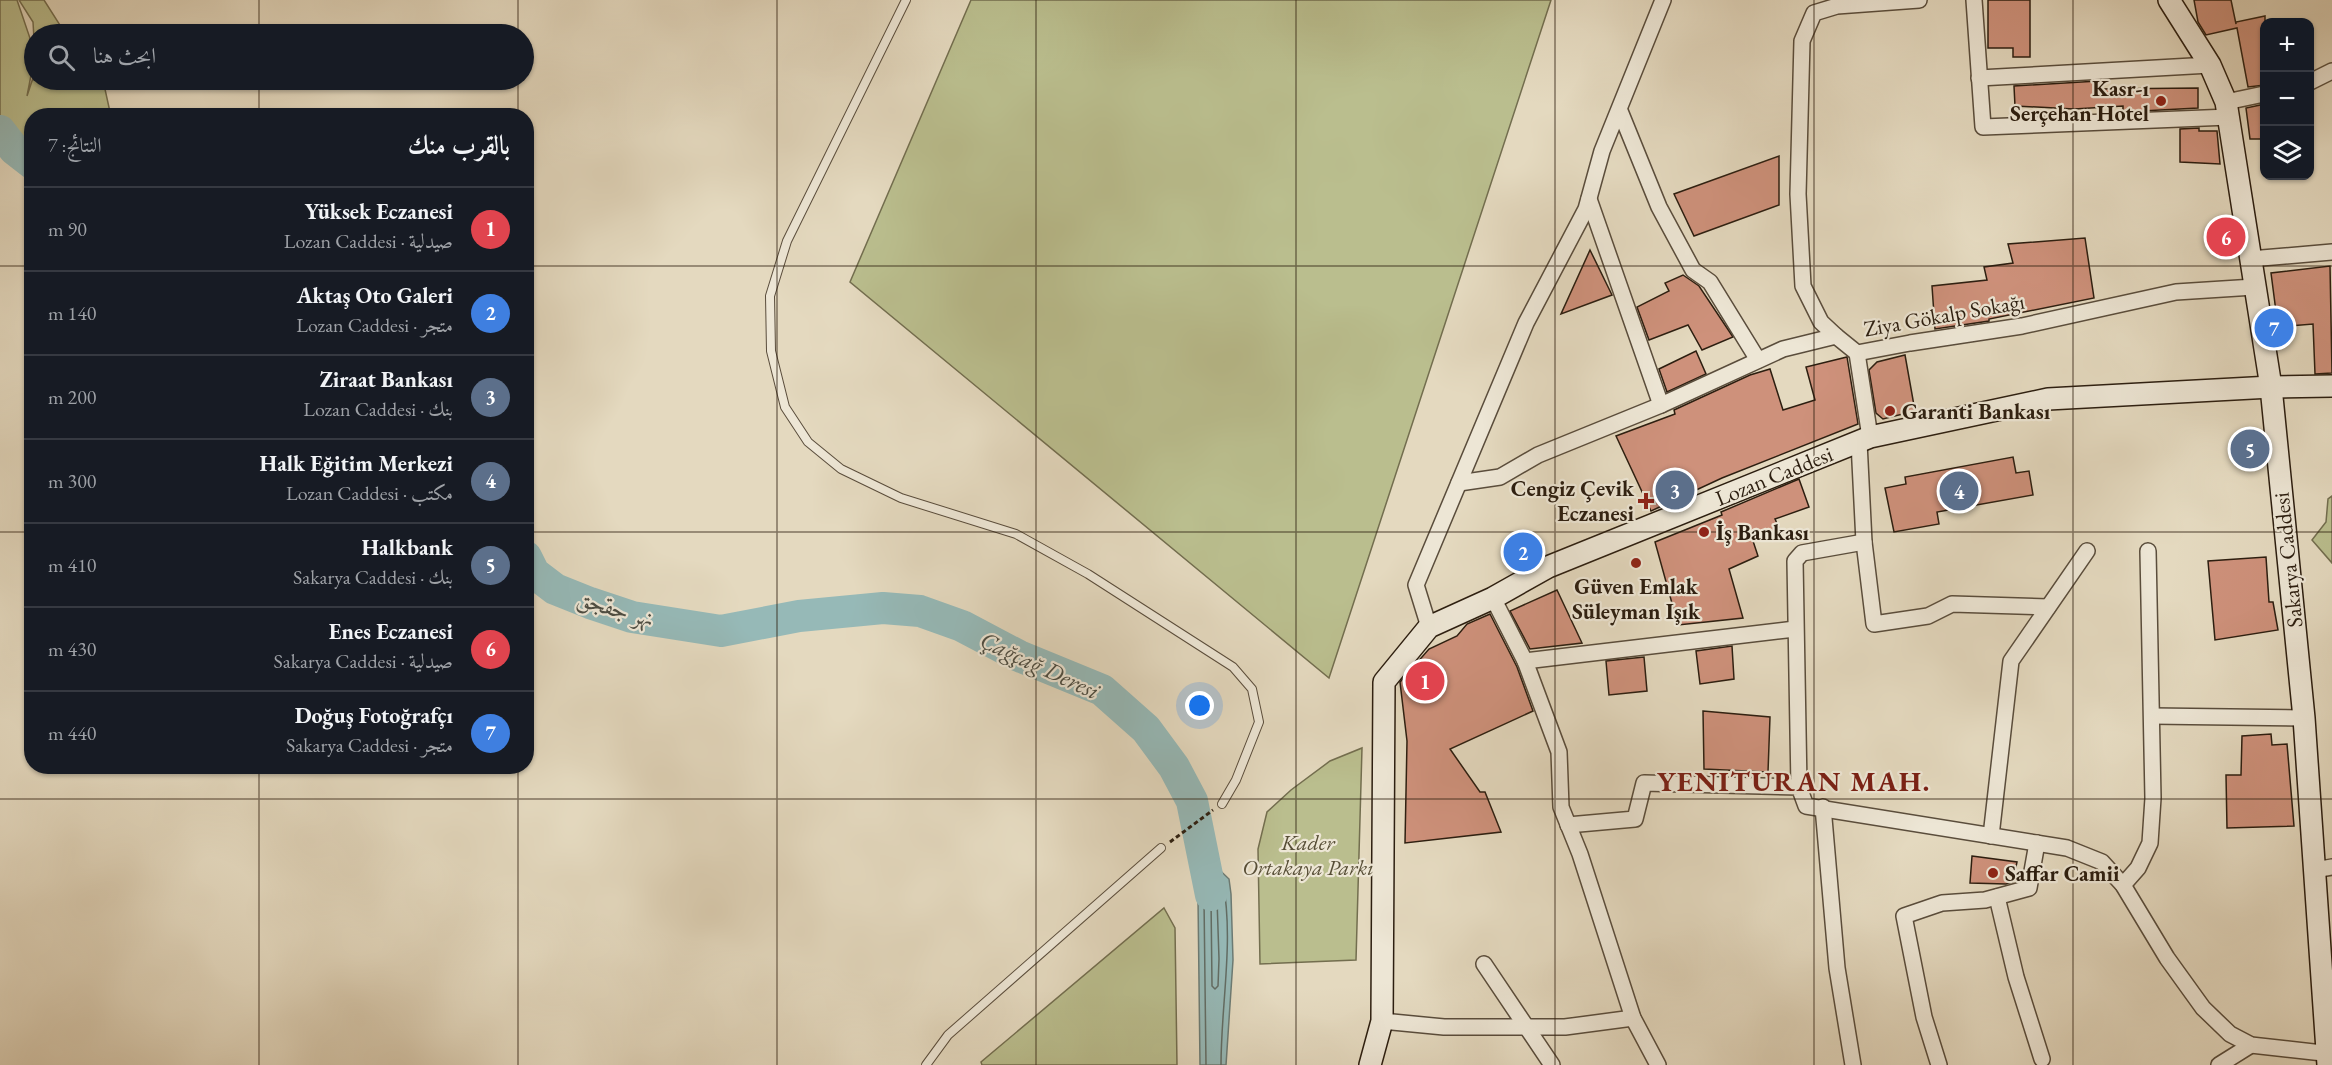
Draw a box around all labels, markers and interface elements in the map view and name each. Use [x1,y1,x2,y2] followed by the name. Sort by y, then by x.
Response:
[2260,18,2314,180] map controls
[2260,18,2314,72] button: +
[24,24,534,90] search box
[45,41,78,74] icon: search
[93,41,156,70] text: ابحث هنا
[2260,72,2314,126] button: −
[2010,74,2149,128] place label: Kasr-ı Serçehan Hotel
[2154,94,2168,108] marker: Kasr-ı Serçehan Hotel
[2260,126,2314,180] button: layers
[408,128,510,162] text: بالقرب منك
[48,132,102,158] text: النتائج: 7
[305,197,453,226] text: Yüksek Eczanesi
[2206,214,2246,260] pin: 6
[48,216,87,242] text: 90 m
[485,216,496,242] text: 1
[284,228,453,254] text: صيدلية · Lozan Caddesi
[297,281,453,310] text: Aktaş Oto Galeri
[1861,287,2027,343] street label: Ziya Gökalp Sokağı
[48,300,96,326] text: 140 m
[485,300,496,326] text: 2
[2254,306,2294,350] pin: 7
[296,312,453,338] text: متجر · Lozan Caddesi
[320,365,453,394] text: Ziraat Bankası
[48,384,96,410] text: 200 m
[485,384,496,410] text: 3
[303,396,453,422] text: بنك · Lozan Caddesi
[1902,397,2051,426] place label: Garanti Bankası
[1883,404,1897,418] marker: Garanti Bankası
[2230,426,2270,472] pin: 5
[1711,439,1837,513] street label: Lozan Caddesi
[260,449,453,478] text: Halk Eğitim Merkezi
[48,468,96,494] text: 300 m
[485,468,496,494] text: 4
[1656,468,1694,512] pin: 3
[1940,468,1978,514] pin: 4
[1511,474,1635,528] place label: Cengiz Çevik Eczanesi
[286,480,453,506] text: مكتب · Lozan Caddesi
[2266,491,2310,629] street label: Sakarya Caddesi
[1639,494,1653,508] marker: Cengiz Çevik Eczanesi
[1716,518,1810,547] place label: İş Bankası
[1697,525,1711,539] marker: İş Bankası
[1504,530,1543,574] pin: 2
[362,533,453,562] text: Halkbank
[48,552,96,578] text: 410 m
[485,552,496,578] text: 5
[1629,556,1643,570] marker: Güven Emlak Süleyman Işık
[293,564,453,590] text: بنك · Sakarya Caddesi
[1572,572,1701,626] place label: Güven Emlak Süleyman Işık
[573,582,659,634] water label: نهر جقجق
[329,617,453,646] text: Enes Eczanesi
[975,624,1105,707] water label: Çağçağ Deresi
[48,636,96,662] text: 430 m
[485,636,496,662] text: 6
[273,648,453,674] text: صيدلية · Sakarya Caddesi
[1406,658,1444,704] pin: 1
[1185,691,1214,720] your location
[295,701,453,730] text: Doğuş Fotoğrafçı
[48,720,96,746] text: 440 m
[485,720,496,746] text: 7
[286,732,453,758] text: متجر · Sakarya Caddesi
[1657,763,1931,799] district label: YENITURAN MAH.
[1242,828,1374,882] park label: Kader Ortakaya Parkı
[2005,859,2120,888] place label: Saffar Camii
[1986,866,2000,880] marker: Saffar Camii

